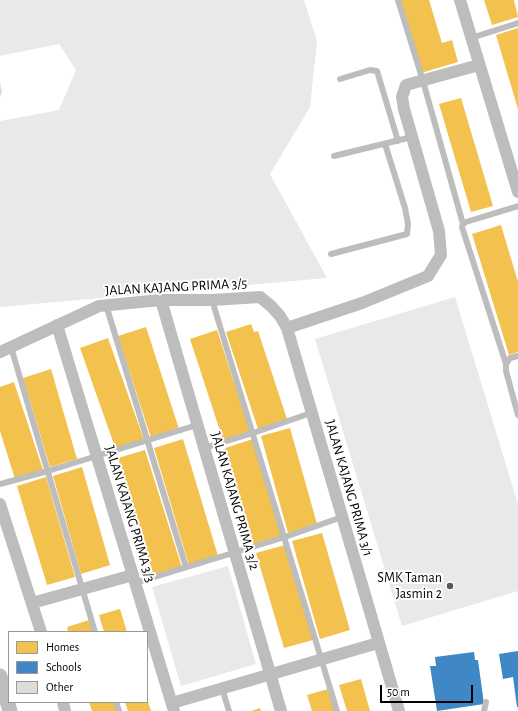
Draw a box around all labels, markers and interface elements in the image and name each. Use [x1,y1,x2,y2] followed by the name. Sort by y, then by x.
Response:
[105,275,247,299] street label: JALAN KAJANG PRIMA 3/5
[321,418,377,558] street label: JALAN KAJANG PRIMA 3/1
[207,430,263,572] street label: JALAN KAJANG PRIMA 3/2
[101,444,159,584] street label: JALAN KAJANG PRIMA 3/3
[377,570,442,602] place label: SMK Taman Jasmin 2
[445,581,455,591] marker: SMK Taman Jasmin 2
[8,631,148,703] legend
[46,641,79,653] text: Homes
[46,661,81,673] text: Schools
[382,677,475,703] scale bar
[46,681,73,693] text: Other
[387,686,410,698] text: 50 m

